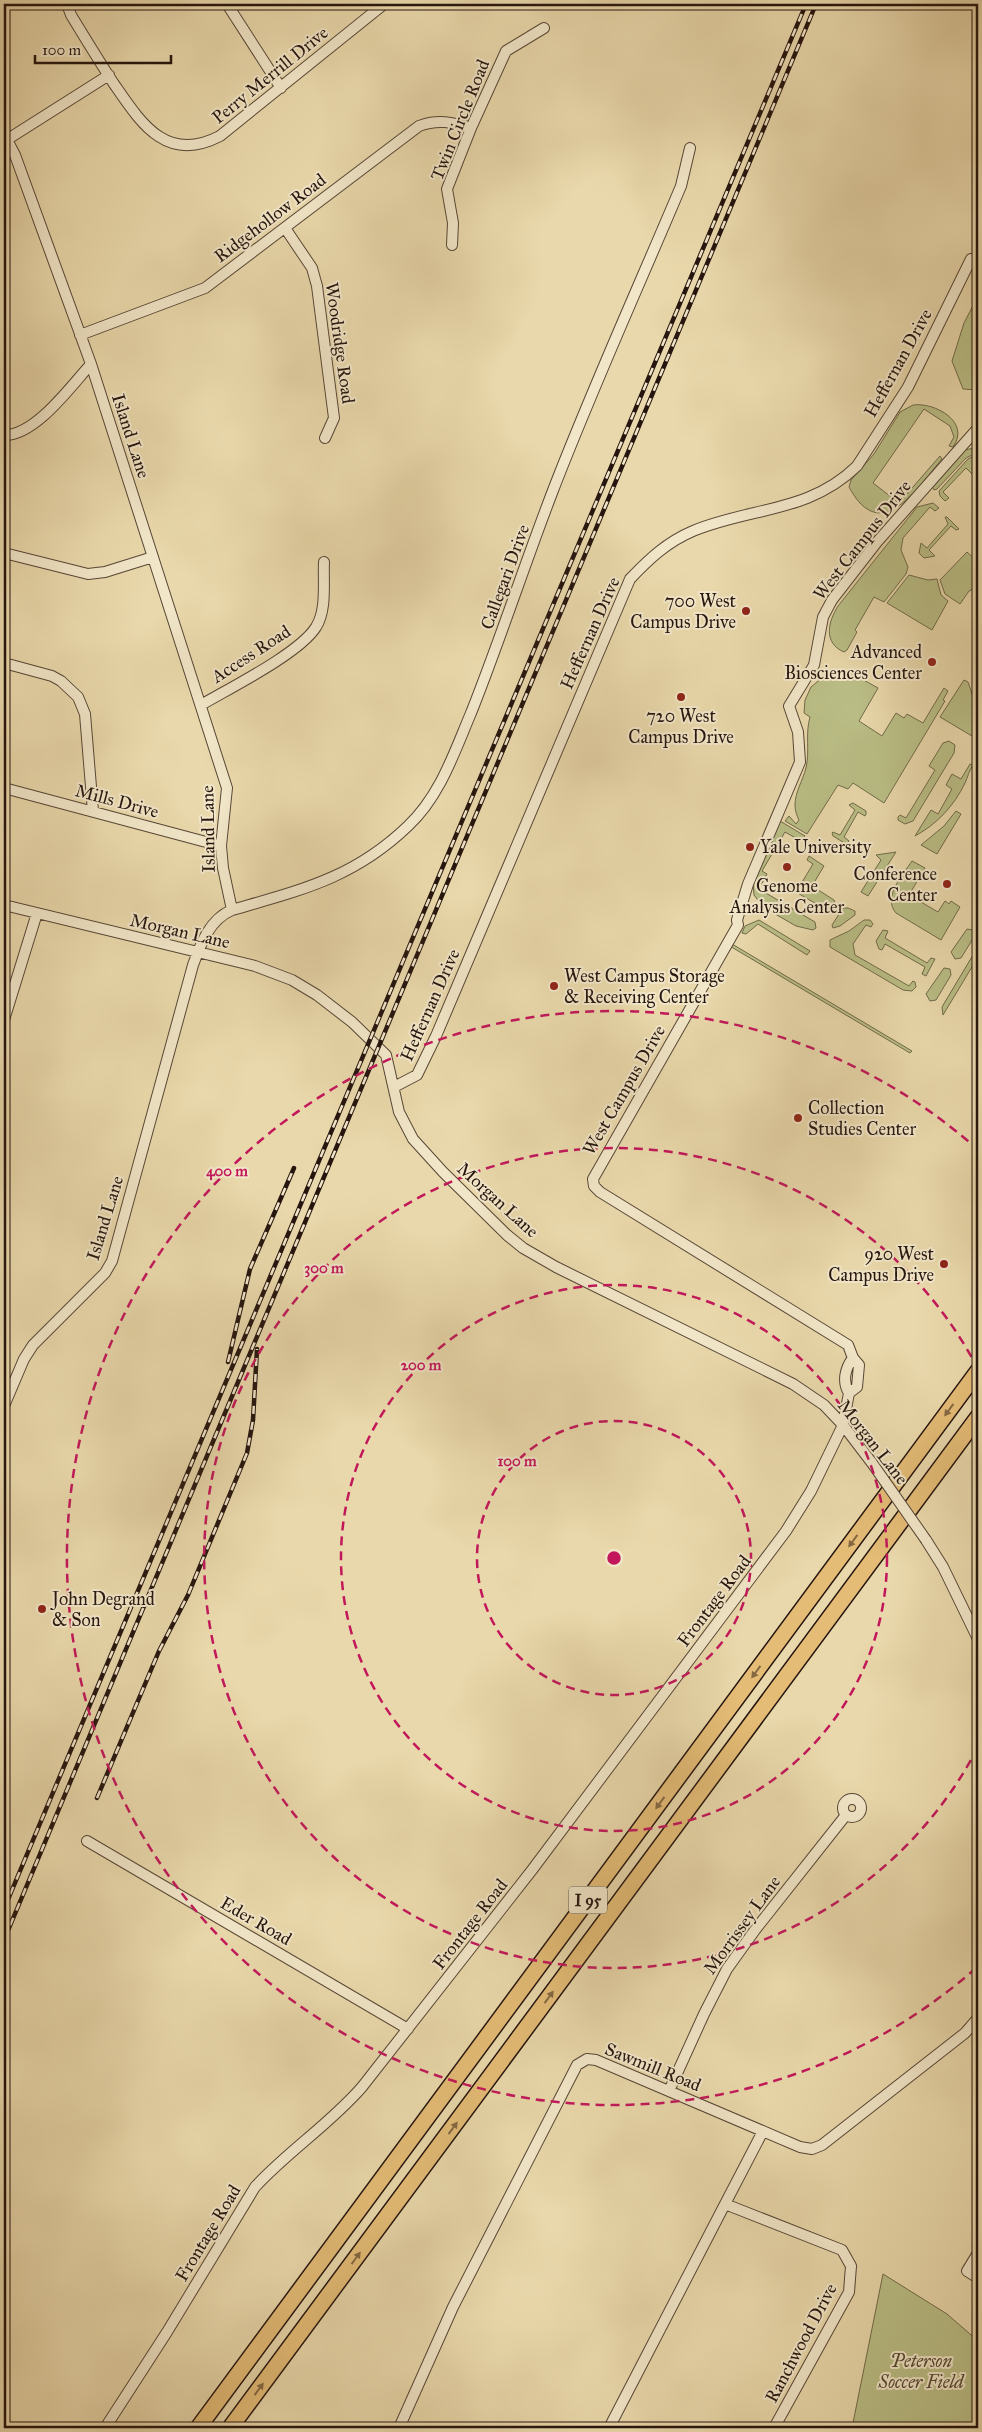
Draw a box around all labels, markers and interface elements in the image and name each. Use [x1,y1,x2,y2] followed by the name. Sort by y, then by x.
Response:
[208,22,332,128] street label: Perry Merrill Drive
[35,32,171,64] scale bar
[42,41,82,59] text: 100 m
[426,56,494,184] street label: Twin Circle Road
[210,169,331,268] street label: Ridgehollow Road
[320,281,359,405] street label: Woodridge Road
[859,305,937,421] street label: Heffernan Drive
[107,391,155,481] street label: Island Lane
[808,476,916,604] street label: West Campus Drive
[476,521,535,633] street label: Callegari Drive
[555,573,625,693] street label: Heffernan Drive
[630,590,737,633] place label: 700 West Campus Drive
[740,605,752,617] marker: 700 West Campus Drive
[206,620,295,688] street label: Access Road
[784,641,922,684] place label: Advanced Biosciences Center
[926,656,938,668] marker: Advanced Biosciences Center
[675,691,687,703] marker: 720 West Campus Drive
[628,705,734,748] place label: 720 West Campus Drive
[73,779,161,823] street label: Mills Drive
[196,785,220,873] street label: Island Lane
[760,836,872,858] place label: Yale University
[744,841,756,853] marker: Yale University
[781,861,793,873] marker: Genome Analysis Center
[853,863,937,906] place label: Conference Center
[729,875,844,918] place label: Genome Analysis Center
[941,878,953,890] marker: Conference Center
[128,909,232,954] street label: Morgan Lane
[395,945,465,1065] street label: Heffernan Drive
[564,965,725,1009] place label: West Campus Storage & Receiving Center
[548,980,560,992] marker: West Campus Storage & Receiving Center
[578,1021,670,1159] street label: West Campus Drive
[808,1097,916,1140] place label: Collection Studies Center
[792,1112,804,1124] marker: Collection Studies Center
[452,1158,543,1243] street label: Morgan Lane
[206,1162,248,1181] text: 400 m
[82,1173,128,1263] street label: Island Lane
[828,1243,935,1286] place label: 920 West Campus Drive
[938,1258,950,1270] marker: 920 West Campus Drive
[304,1259,344,1278] text: 300 m
[401,1356,442,1374] text: 200 m
[832,1395,913,1490] street label: Morgan Lane
[944,1403,955,1416] one-way arrow
[497,1452,537,1470] text: 100 m
[848,1534,858,1548] one-way arrow
[605,1549,623,1567] centre of rings
[672,1551,756,1652] street label: Frontage Road
[50,1588,155,1631] place label: John Degrand & Son
[36,1603,48,1615] marker: John Degrand & Son
[751,1665,762,1678] one-way arrow
[655,1796,665,1810] one-way arrow
[699,1871,785,1979] street label: Morrissey Lane
[428,1874,513,1974] street label: Frontage Road
[569,1886,607,1914] road number: I 95
[217,1892,295,1950] street label: Eder Road
[544,1990,554,2004] one-way arrow
[602,2038,704,2096] street label: Sawmill Road
[447,2122,458,2135] one-way arrow
[171,2181,246,2286] street label: Frontage Road
[351,2251,361,2265] one-way arrow
[760,2280,842,2406] street label: Ranchwood Drive
[877,2350,965,2393] park label: Peterson Soccer Field
[254,2383,265,2396] one-way arrow

